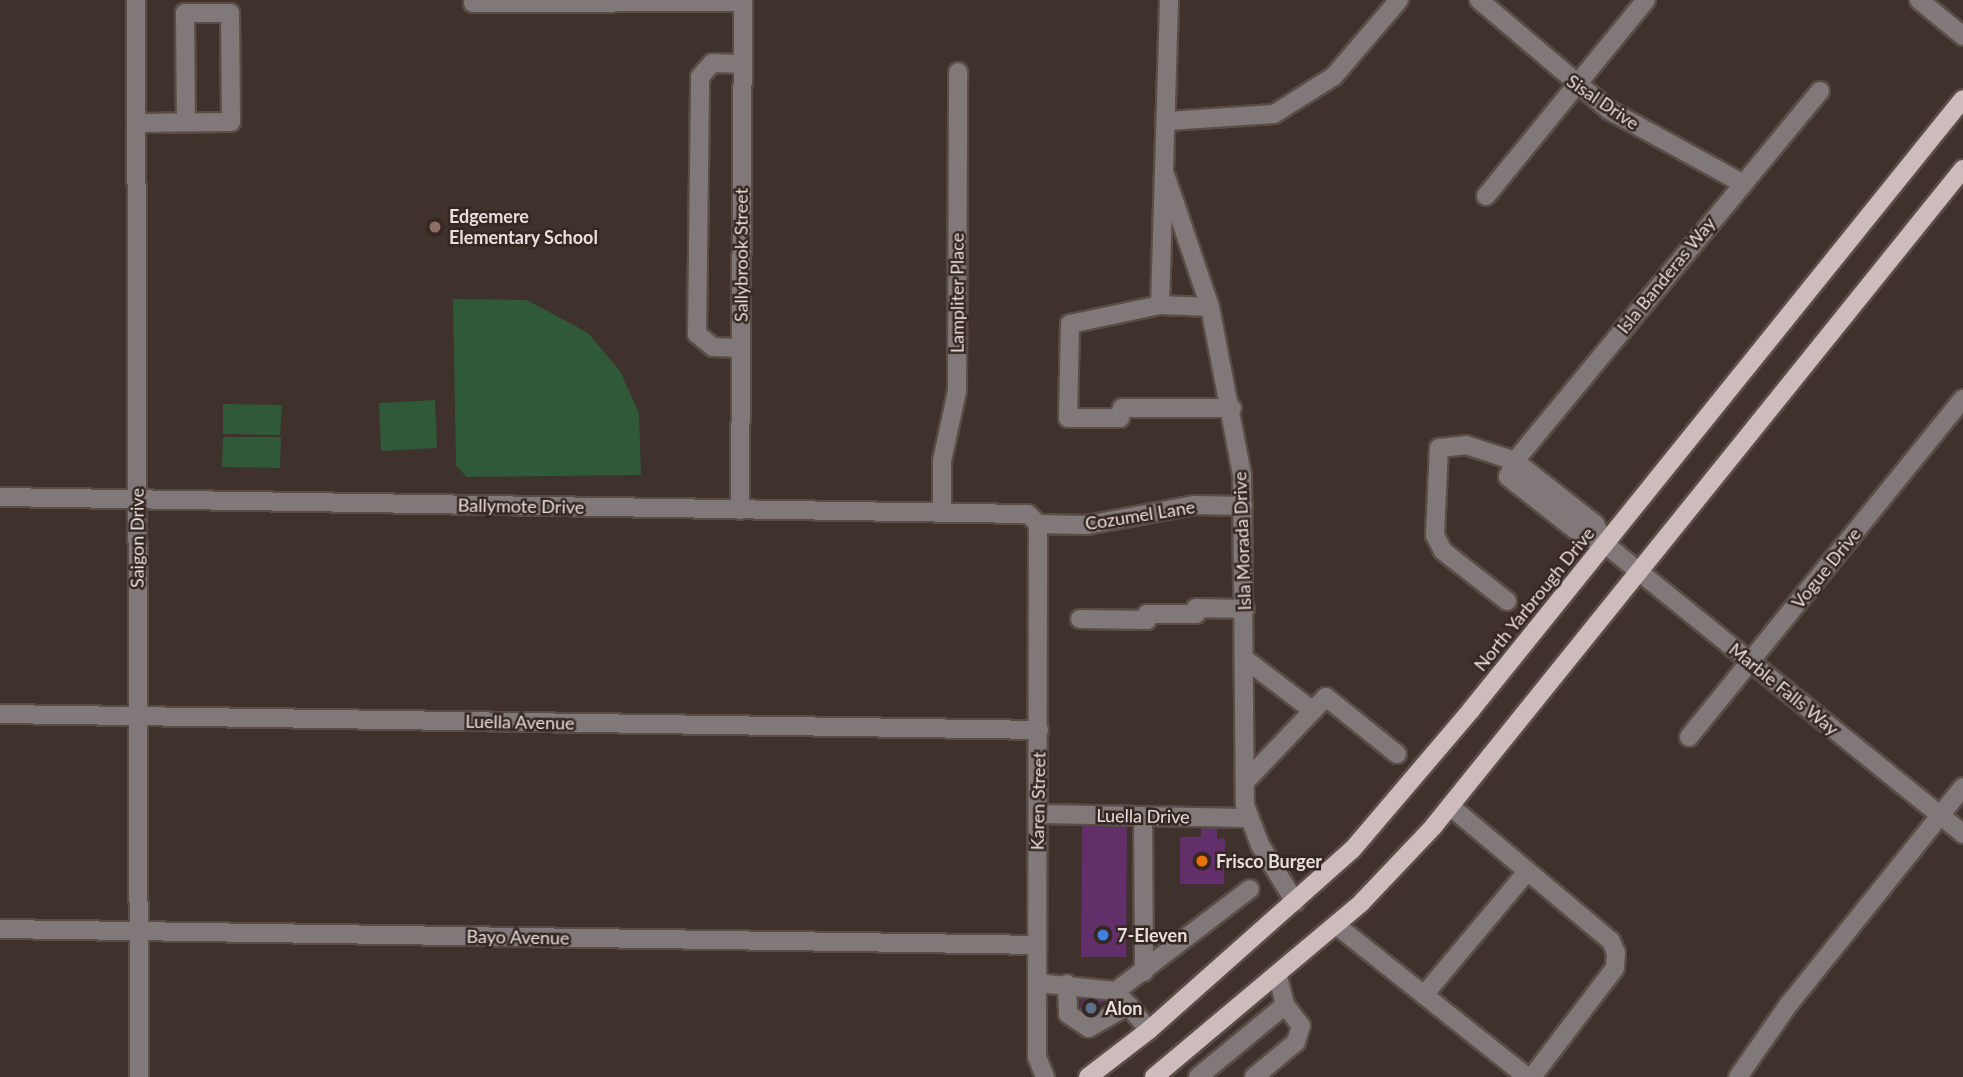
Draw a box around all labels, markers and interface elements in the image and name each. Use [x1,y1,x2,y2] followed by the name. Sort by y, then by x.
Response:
[1563,70,1643,134] street label: Sisal Drive
[730,188,752,322] street label: Sallybrook Street
[449,206,598,248] place label: Edgemere Elementary School
[1612,212,1720,338] street label: Isla Banderas Way
[427,219,443,235] marker: Edgemere Elementary School
[946,233,968,353] street label: Lampliter Place
[1229,471,1255,611] street label: Isla Morada Drive
[126,488,148,588] street label: Saigon Drive
[458,494,584,518] street label: Ballymote Drive
[1084,496,1196,534] street label: Cozumel Lane
[1469,522,1599,676] street label: North Yarbrough Drive
[1787,523,1865,613] street label: Vogue Drive
[1725,638,1843,740] street label: Marble Falls Way
[465,710,575,734] street label: Luella Avenue
[1026,752,1050,850] street label: Karen Street
[1096,804,1190,828] street label: Luella Drive
[1216,850,1322,872] place label: Frisco Burger
[1194,853,1210,869] marker: Frisco Burger
[1117,924,1187,946] place label: 7-Eleven
[466,925,570,949] street label: Bayo Avenue
[1095,927,1111,943] marker: 7-Eleven
[1105,997,1142,1019] place label: Alon
[1083,1000,1099,1016] marker: Alon

